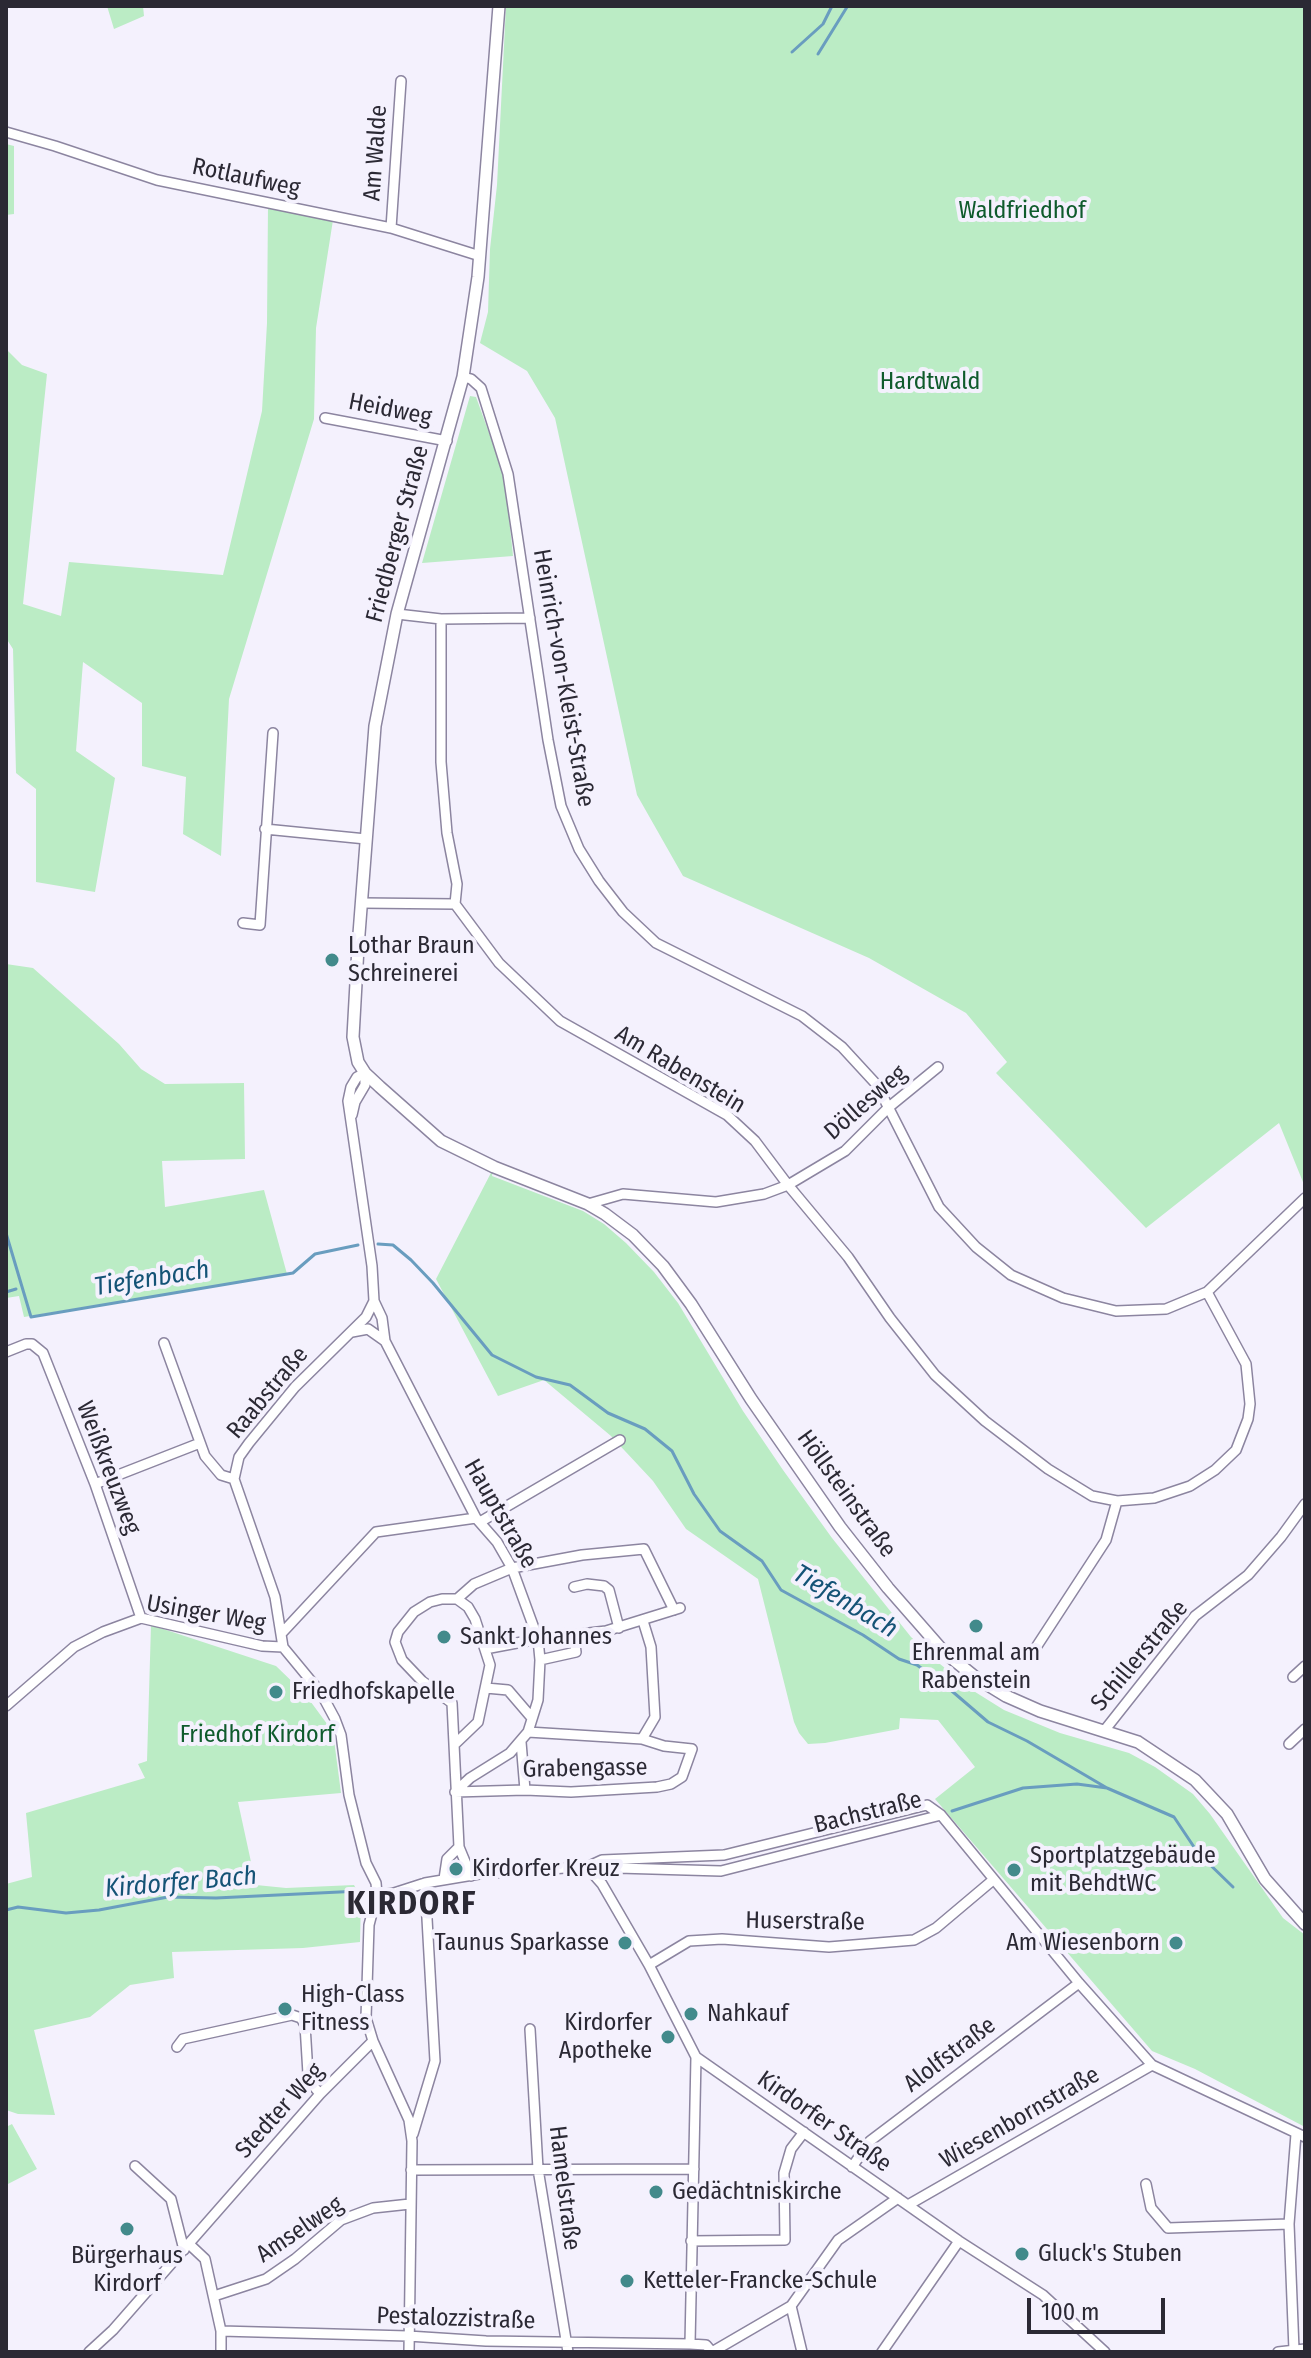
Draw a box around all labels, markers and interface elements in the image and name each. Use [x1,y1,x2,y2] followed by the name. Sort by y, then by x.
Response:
[358,104,394,202] street label: Am Walde
[189,153,303,203] street label: Rotlaufweg
[959,197,1085,225] park label: Waldfriedhof
[880,368,980,396] park label: Hardtwald
[346,388,434,432] street label: Heidweg
[361,442,435,626] street label: Friedberger Straße
[526,547,600,809] street label: Heinrich-von-Kleist-Straße
[348,932,475,988] place label: Lothar Braun Schreinerei
[323,951,341,969] marker: Lothar Braun Schreinerei
[610,1020,750,1120] street label: Am Rabenstein
[819,1059,913,1147] street label: Döllesweg
[92,1255,212,1303] water label: Tiefenbach
[221,1341,315,1445] street label: Raabstraße
[69,1397,147,1539] street label: Weißkreuzweg
[790,1425,902,1563] street label: Höllsteinstraße
[457,1454,543,1574] street label: Hauptstraße
[787,1559,903,1645] water label: Tiefenbach
[144,1589,268,1639] street label: Usinger Weg
[1085,1595,1195,1717] street label: Schillerstraße
[967,1617,985,1635] marker: Ehrenmal am Rabenstein
[460,1623,612,1651] place label: Sankt Johannes
[435,1628,453,1646] marker: Sankt Johannes
[912,1639,1040,1695] place label: Ehrenmal am Rabenstein
[292,1678,455,1706] place label: Friedhofskapelle
[267,1683,285,1701] marker: Friedhofskapelle
[180,1721,334,1749] park label: Friedhof Kirdorf
[522,1754,648,1784] street label: Grabengasse
[811,1786,925,1840] street label: Bachstraße
[1030,1842,1216,1898] place label: Sportplatzgebäude mit BehdtWC
[472,1855,620,1883] place label: Kirdorfer Kreuz
[447,1860,465,1878] marker: Kirdorfer Kreuz
[104,1861,258,1905] water label: Kirdorfer Bach
[1005,1861,1023,1879] marker: Sportplatzgebäude mit BehdtWC
[347,1886,477,1924] district label: KIRDORF
[745,1907,865,1937] street label: Huserstraße
[435,1929,609,1957] place label: Taunus Sparkasse
[1006,1929,1160,1957] place label: Am Wiesenborn
[616,1934,634,1952] marker: Taunus Sparkasse
[1167,1934,1185,1952] marker: Am Wiesenborn
[301,1981,404,2037] place label: High-Class Fitness
[276,2000,294,2018] marker: High-Class Fitness
[707,2000,788,2028] place label: Nahkauf
[682,2005,700,2023] marker: Nahkauf
[559,2009,652,2065] place label: Kirdorfer Apotheke
[899,2011,1001,2099] street label: Alolfstraße
[659,2028,677,2046] marker: Kirdorfer Apotheke
[230,2057,330,2165] street label: Stedter Weg
[935,2061,1105,2175] street label: Wiesenbornstraße
[751,2065,897,2179] street label: Kirdorfer Straße
[542,2124,586,2252] street label: Hamelstraße
[672,2178,842,2206] place label: Gedächtniskirche
[647,2183,665,2201] marker: Gedächtniskirche
[251,2191,349,2269] street label: Amselweg
[118,2220,136,2238] marker: Bürgerhaus Kirdorf
[1038,2240,1182,2268] place label: Gluck's Stuben
[71,2242,183,2298] place label: Bürgerhaus Kirdorf
[1013,2245,1031,2263] marker: Gluck's Stuben
[643,2267,877,2295] place label: Ketteler-Francke-Schule
[618,2272,636,2290] marker: Ketteler-Francke-Schule
[1031,2282,1169,2332] scale bar
[1041,2298,1099,2326] text: 100 m
[376,2302,536,2336] street label: Pestalozzistraße

